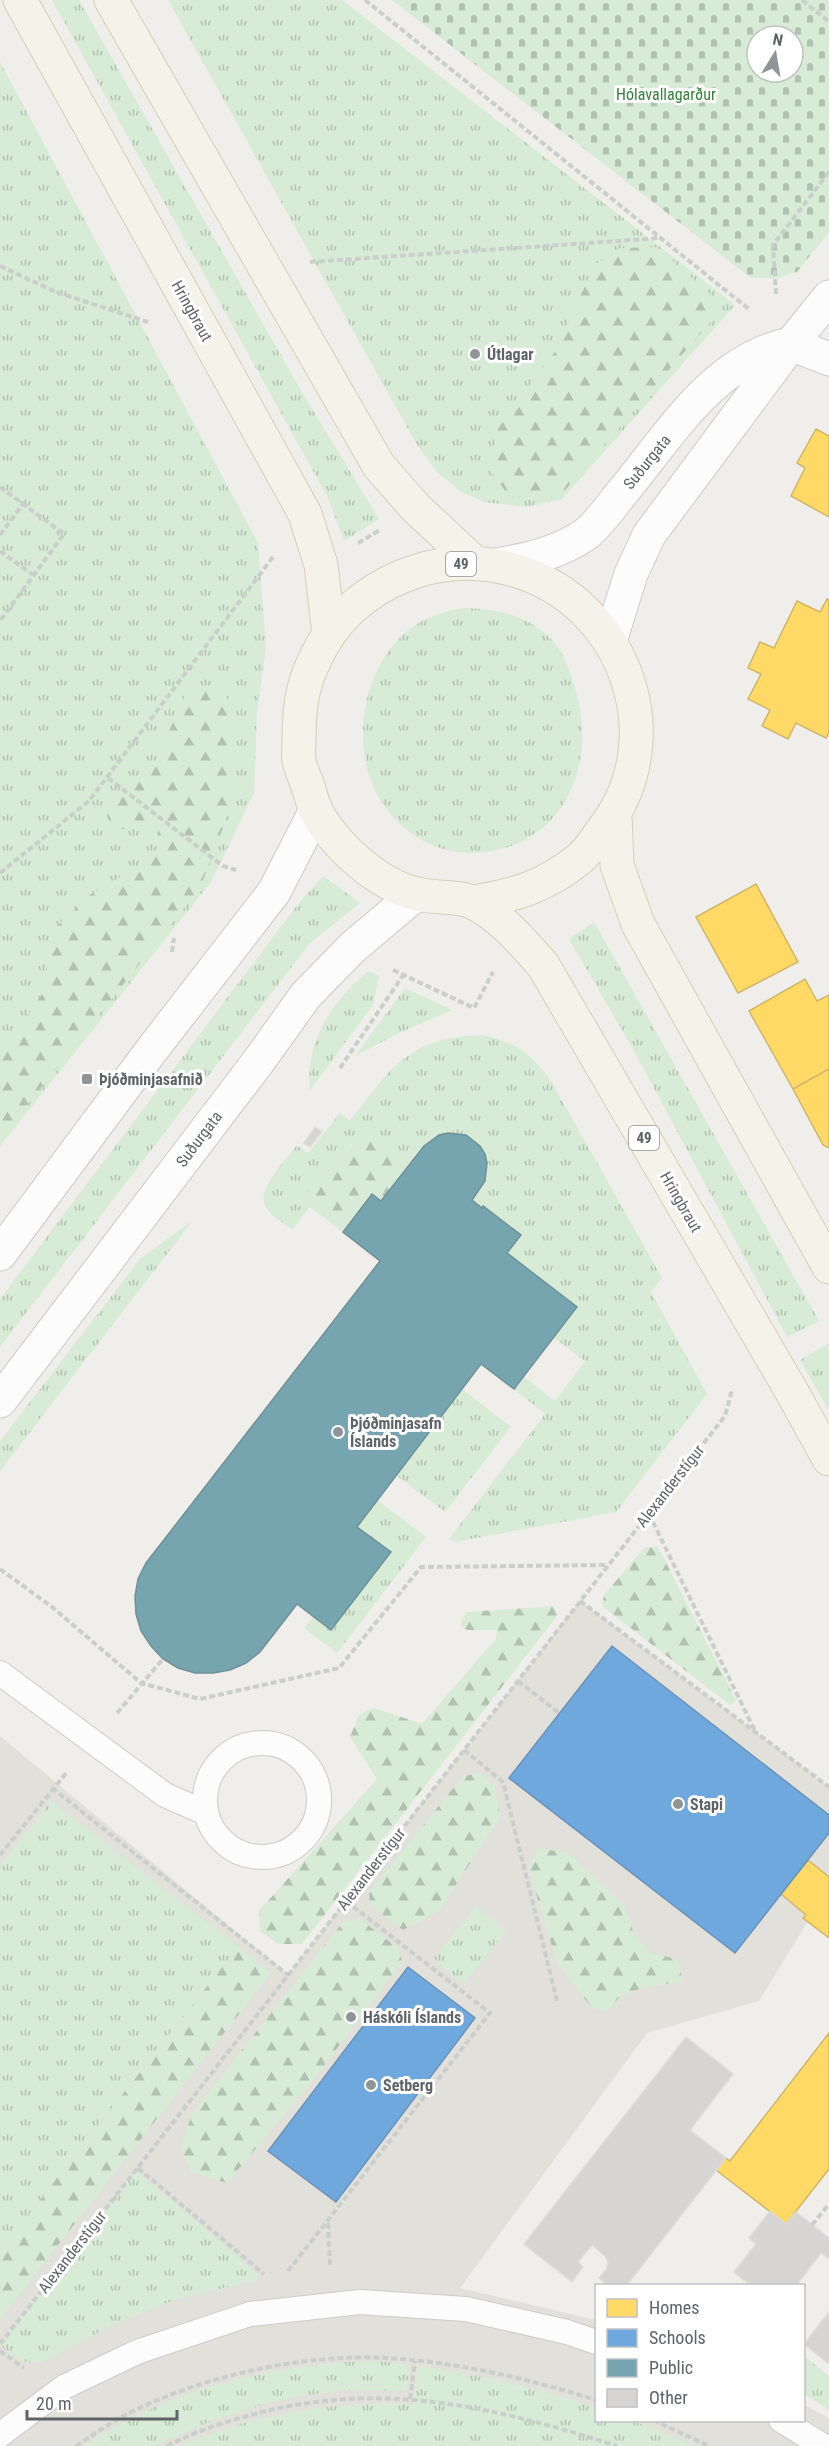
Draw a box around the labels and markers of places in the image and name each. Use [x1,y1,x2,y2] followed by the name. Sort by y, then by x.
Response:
[487,345,534,364] place label: Útlagar
[468,347,482,361] marker: Útlagar
[99,1070,203,1089] place label: Þjóðminjasafnið
[80,1072,94,1086] marker: Þjóðminjasafnið
[350,1414,442,1451] place label: Þjóðminjasafn Íslands
[331,1425,345,1439] marker: Þjóðminjasafn Íslands
[690,1795,723,1814] place label: Stapi
[671,1797,685,1811] marker: Stapi
[363,2008,461,2027] place label: Háskóli Íslands
[344,2010,358,2024] marker: Háskóli Íslands
[383,2076,433,2095] place label: Setberg
[364,2078,378,2092] marker: Setberg

